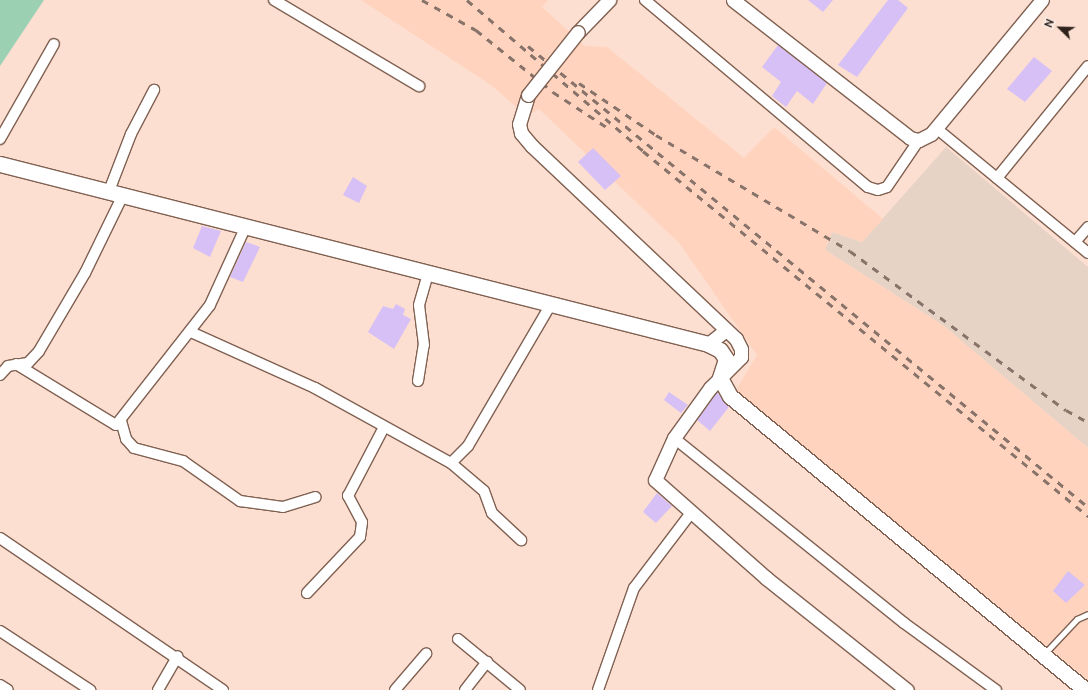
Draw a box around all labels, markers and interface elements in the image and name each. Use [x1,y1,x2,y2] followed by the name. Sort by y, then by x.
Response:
[1040,8,1080,48] north arrow
[1042,17,1056,29] text: N

